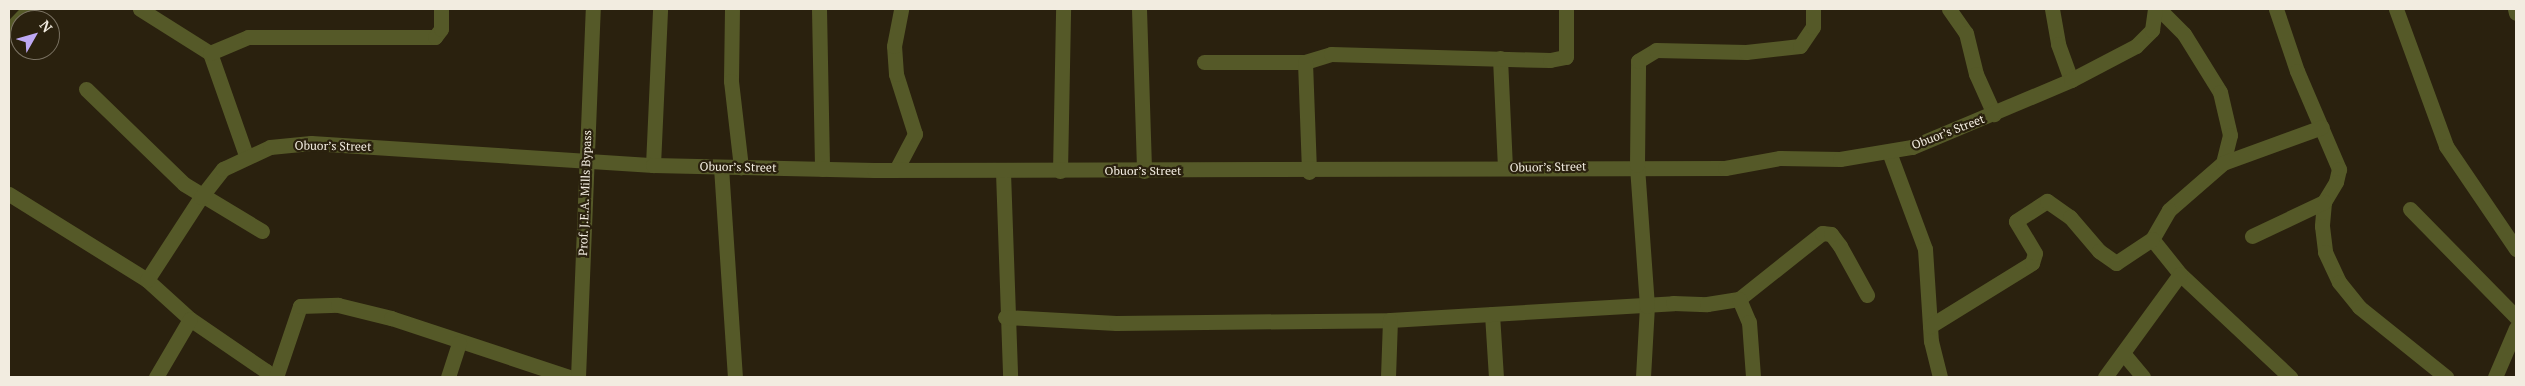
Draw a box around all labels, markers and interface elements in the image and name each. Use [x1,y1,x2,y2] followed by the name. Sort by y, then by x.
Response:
[10,10,60,60] north arrow
[36,16,57,36] text: N
[1910,112,1986,152] street label: Obuor’s Street
[576,129,594,257] street label: Prof. J.E.A. Mills Bypass
[294,138,372,154] street label: Obuor’s Street
[699,159,777,175] street label: Obuor’s Street
[1509,159,1587,175] street label: Obuor’s Street
[1105,164,1181,178] street label: Obuor’s Street

